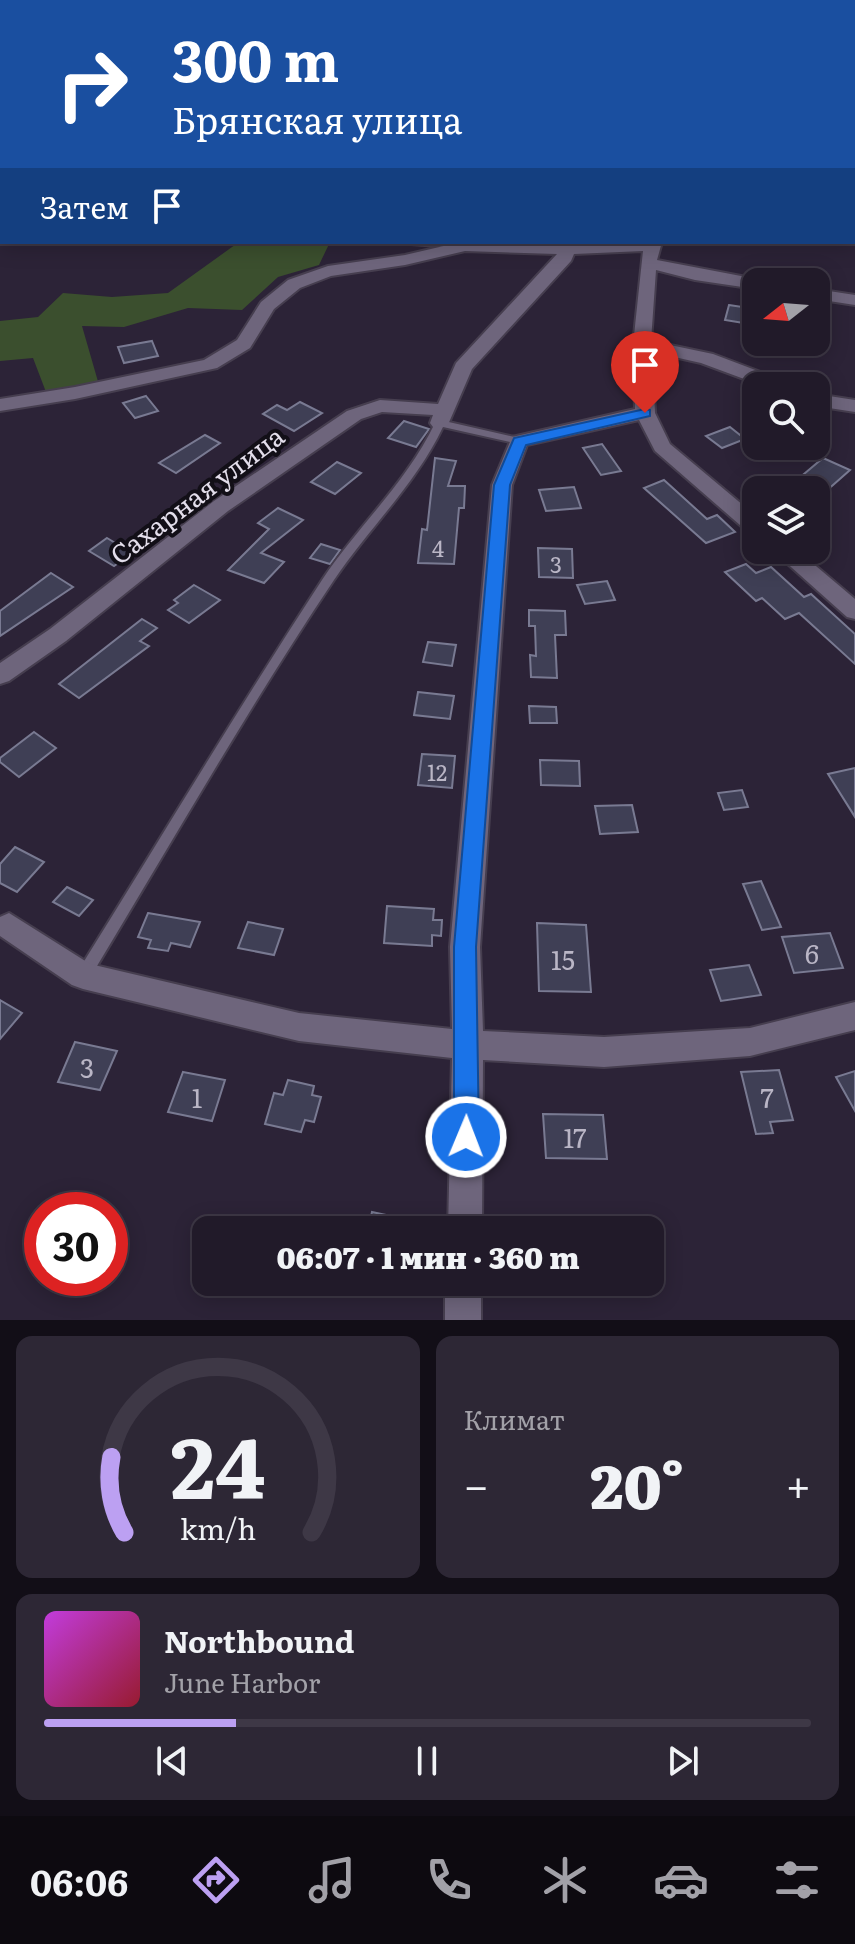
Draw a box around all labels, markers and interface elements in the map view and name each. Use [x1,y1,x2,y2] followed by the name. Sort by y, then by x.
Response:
[172,16,339,99] text: 300 m
[40,32,144,136] icon: right
[172,92,462,145] text: Брянская улица
[40,184,129,228] text: Затем
[145,184,189,228] icon: arrive
[742,268,830,356] north arrow
[742,268,830,564] map controls
[611,331,679,413] pin
[623,343,667,387] icon: arrive
[742,372,830,460] button: search
[101,416,291,572] street label: Сахарная улица
[742,476,830,564] button: layers
[432,531,444,564] house number: 4
[550,547,562,580] house number: 3
[427,755,447,788] house number: 12
[805,933,819,972] house number: 6
[551,939,575,978] house number: 15
[80,1047,94,1086] house number: 3
[192,1077,202,1116] house number: 1
[760,1077,774,1116] house number: 7
[424,1095,508,1179] position arrow
[564,1117,586,1156] house number: 17
[24,1192,128,1296] speed limit sign: 30
[276,1234,580,1278] text: 06:07 · 1 мин · 360 m
[464,1399,565,1438] text: Климат
[170,1401,265,1525] text: 24
[590,1438,684,1527] text: 20°
[464,1450,489,1516] text: −
[785,1450,811,1516] text: +
[180,1506,256,1549] text: km/h
[164,1618,355,1662] text: Northbound
[164,1662,320,1701] text: June Harbor
[150,1739,194,1783] icon: previous
[405,1739,449,1783] icon: pause
[661,1739,705,1783] icon: next
[188,1852,244,1908] icon: directions
[304,1852,360,1908] icon: music
[421,1852,477,1908] icon: phone
[537,1852,593,1908] icon: climate
[653,1852,709,1908] icon: car
[769,1852,825,1908] icon: filters
[30,1854,128,1907] text: 06:06

